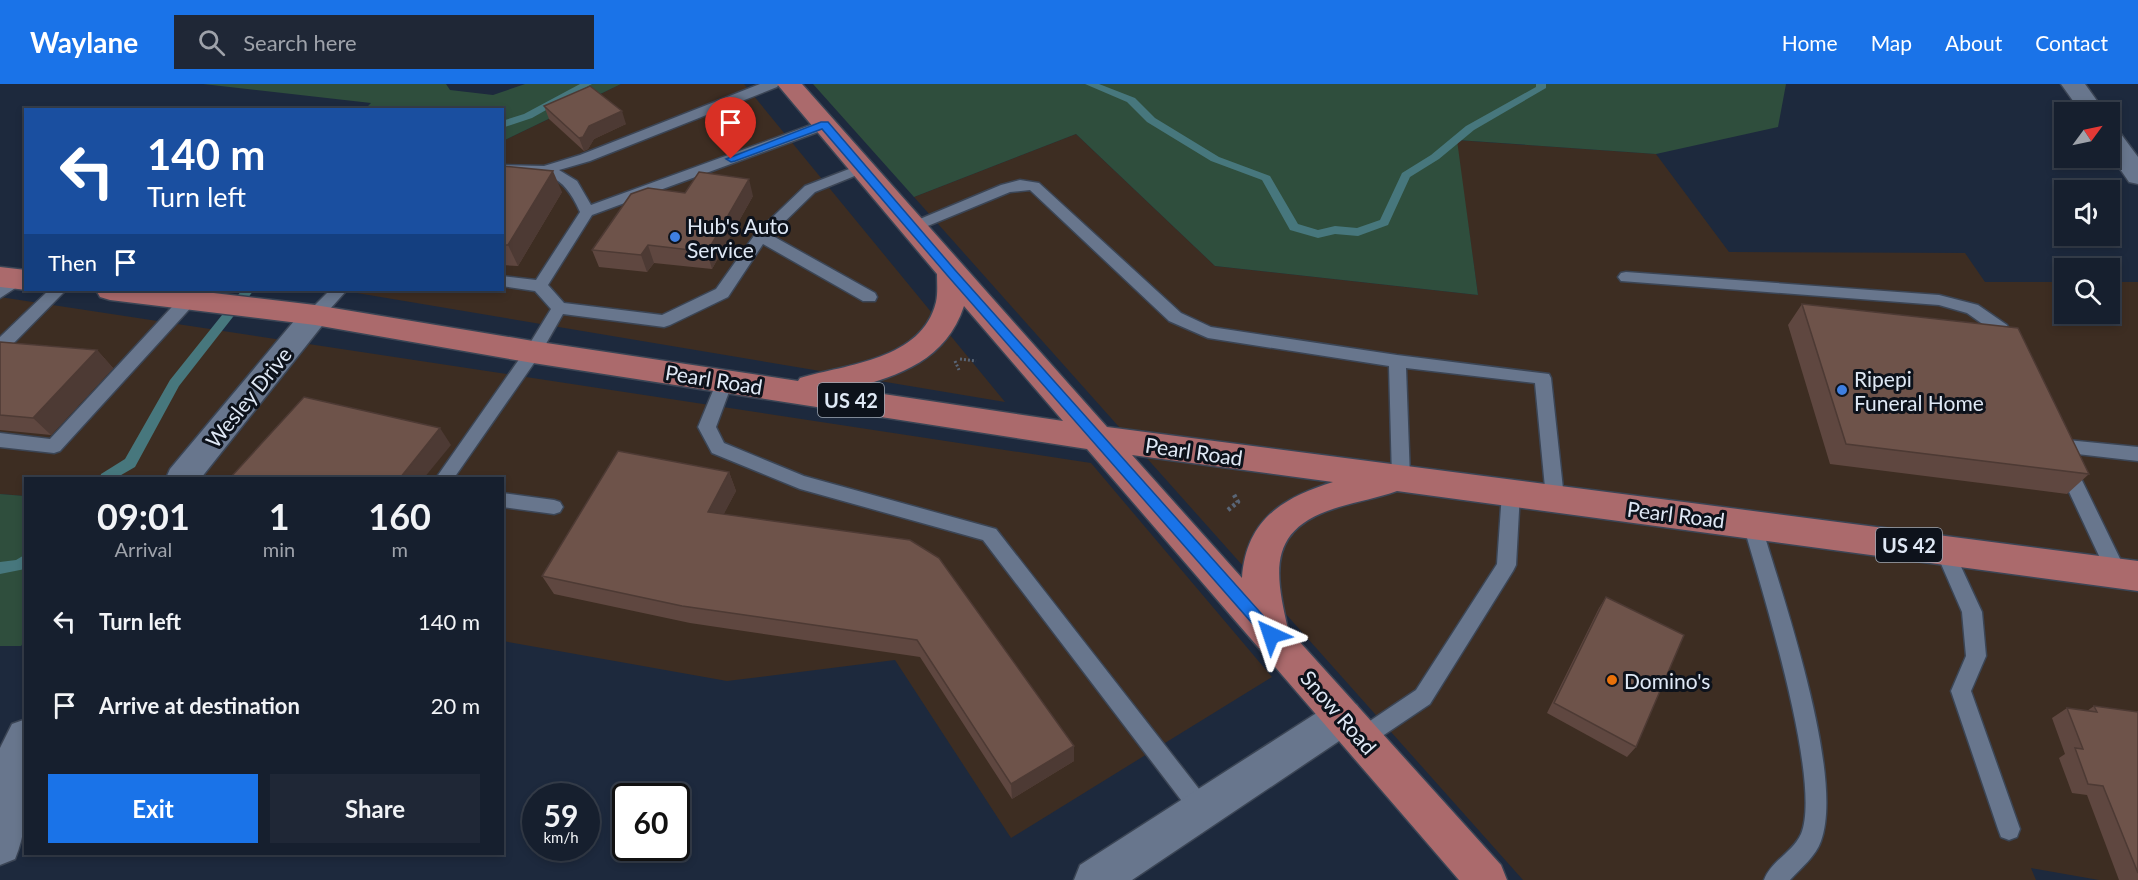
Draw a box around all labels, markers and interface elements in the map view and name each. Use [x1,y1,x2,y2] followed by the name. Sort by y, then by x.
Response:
[174,15,594,69] search box
[30,25,138,59] text: Waylane
[195,26,228,59] icon: search
[243,29,357,56] text: Search here
[1782,30,1838,55] text: Home
[1871,30,1912,55] text: Map
[1945,30,2002,55] text: About
[2035,30,2108,55] text: Contact
[705,97,756,159] pin
[2054,102,2120,168] north arrow
[2054,102,2120,324] map controls
[714,106,747,139] icon: arrive
[147,129,265,179] text: 140 m
[48,132,126,210] icon: left
[147,180,246,213] text: Turn left
[2054,180,2120,246] button: sound
[687,213,789,262] place label: Hub's Auto Service
[668,230,682,244] marker: Hub's Auto Service
[109,246,142,279] icon: arrive
[48,249,97,276] text: Then
[2054,258,2120,324] button: search
[200,342,296,452] street label: Wesley Drive
[664,359,764,399] street label: Pearl Road
[1854,366,1984,415] place label: Ripepi Funeral Home
[818,383,884,417] road number: US 42
[1835,383,1849,397] marker: Ripepi Funeral Home
[1144,432,1244,470] street label: Pearl Road
[97,494,190,538] text: 09:01
[269,494,290,538] text: 1
[368,494,431,538] text: 160
[1626,496,1726,532] street label: Pearl Road
[1876,528,1942,562] road number: US 42
[115,537,172,561] text: Arrival
[263,537,295,561] text: min
[391,537,408,561] text: m
[1239,603,1303,667] position arrow
[48,605,81,638] icon: left
[99,608,181,635] text: Turn left
[418,608,480,635] text: 140 m
[1296,665,1382,759] street label: Snow Road
[1624,668,1710,693] place label: Domino's
[1605,673,1619,687] marker: Domino's
[48,689,81,722] icon: arrive
[99,692,300,719] text: Arrive at destination
[431,692,480,719] text: 20 m
[48,774,258,843] button: Exit
[270,774,480,843] button: Share
[612,783,690,861] speed limit sign: 60
[544,797,578,833] text: 59
[543,828,579,846] text: km/h

